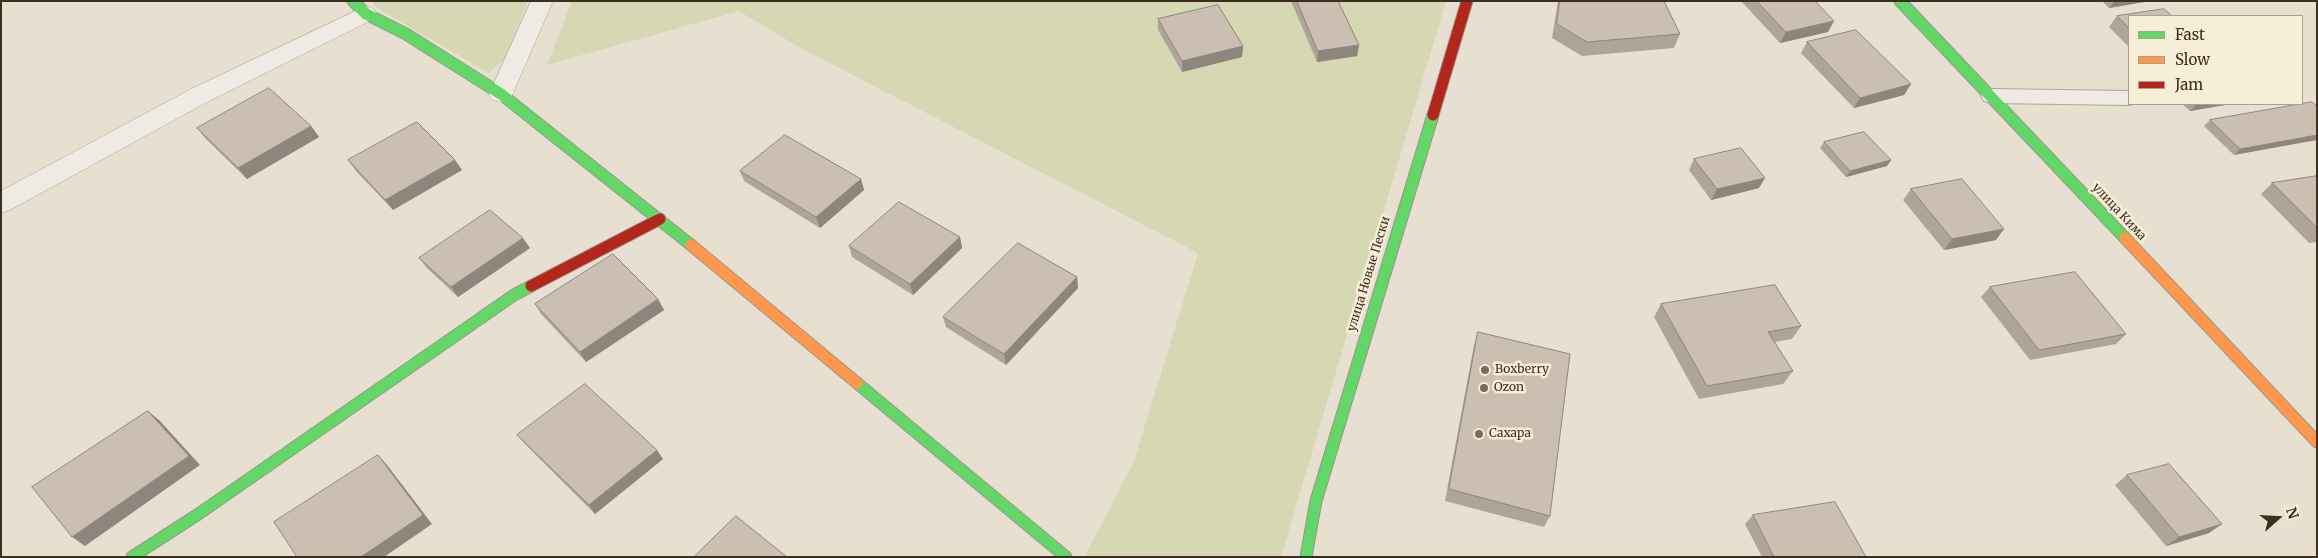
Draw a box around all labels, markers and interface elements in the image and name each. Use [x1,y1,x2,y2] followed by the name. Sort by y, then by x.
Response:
[2128,15,2303,105] legend
[2175,25,2205,44] text: Fast
[2175,50,2210,69] text: Slow
[2175,75,2203,94] text: Jam
[2089,181,2149,243] street label: улица Кима
[1345,215,1393,333] street label: улица Новые Пески
[1495,363,1549,377] place label: Boxberry
[1479,364,1491,376] marker: Boxberry
[1494,381,1524,395] place label: Ozon
[1478,382,1490,394] marker: Ozon
[1489,427,1531,441] place label: Сахара
[1473,428,1485,440] marker: Сахара
[2253,493,2303,543] north arrow
[2282,505,2302,521] text: N

